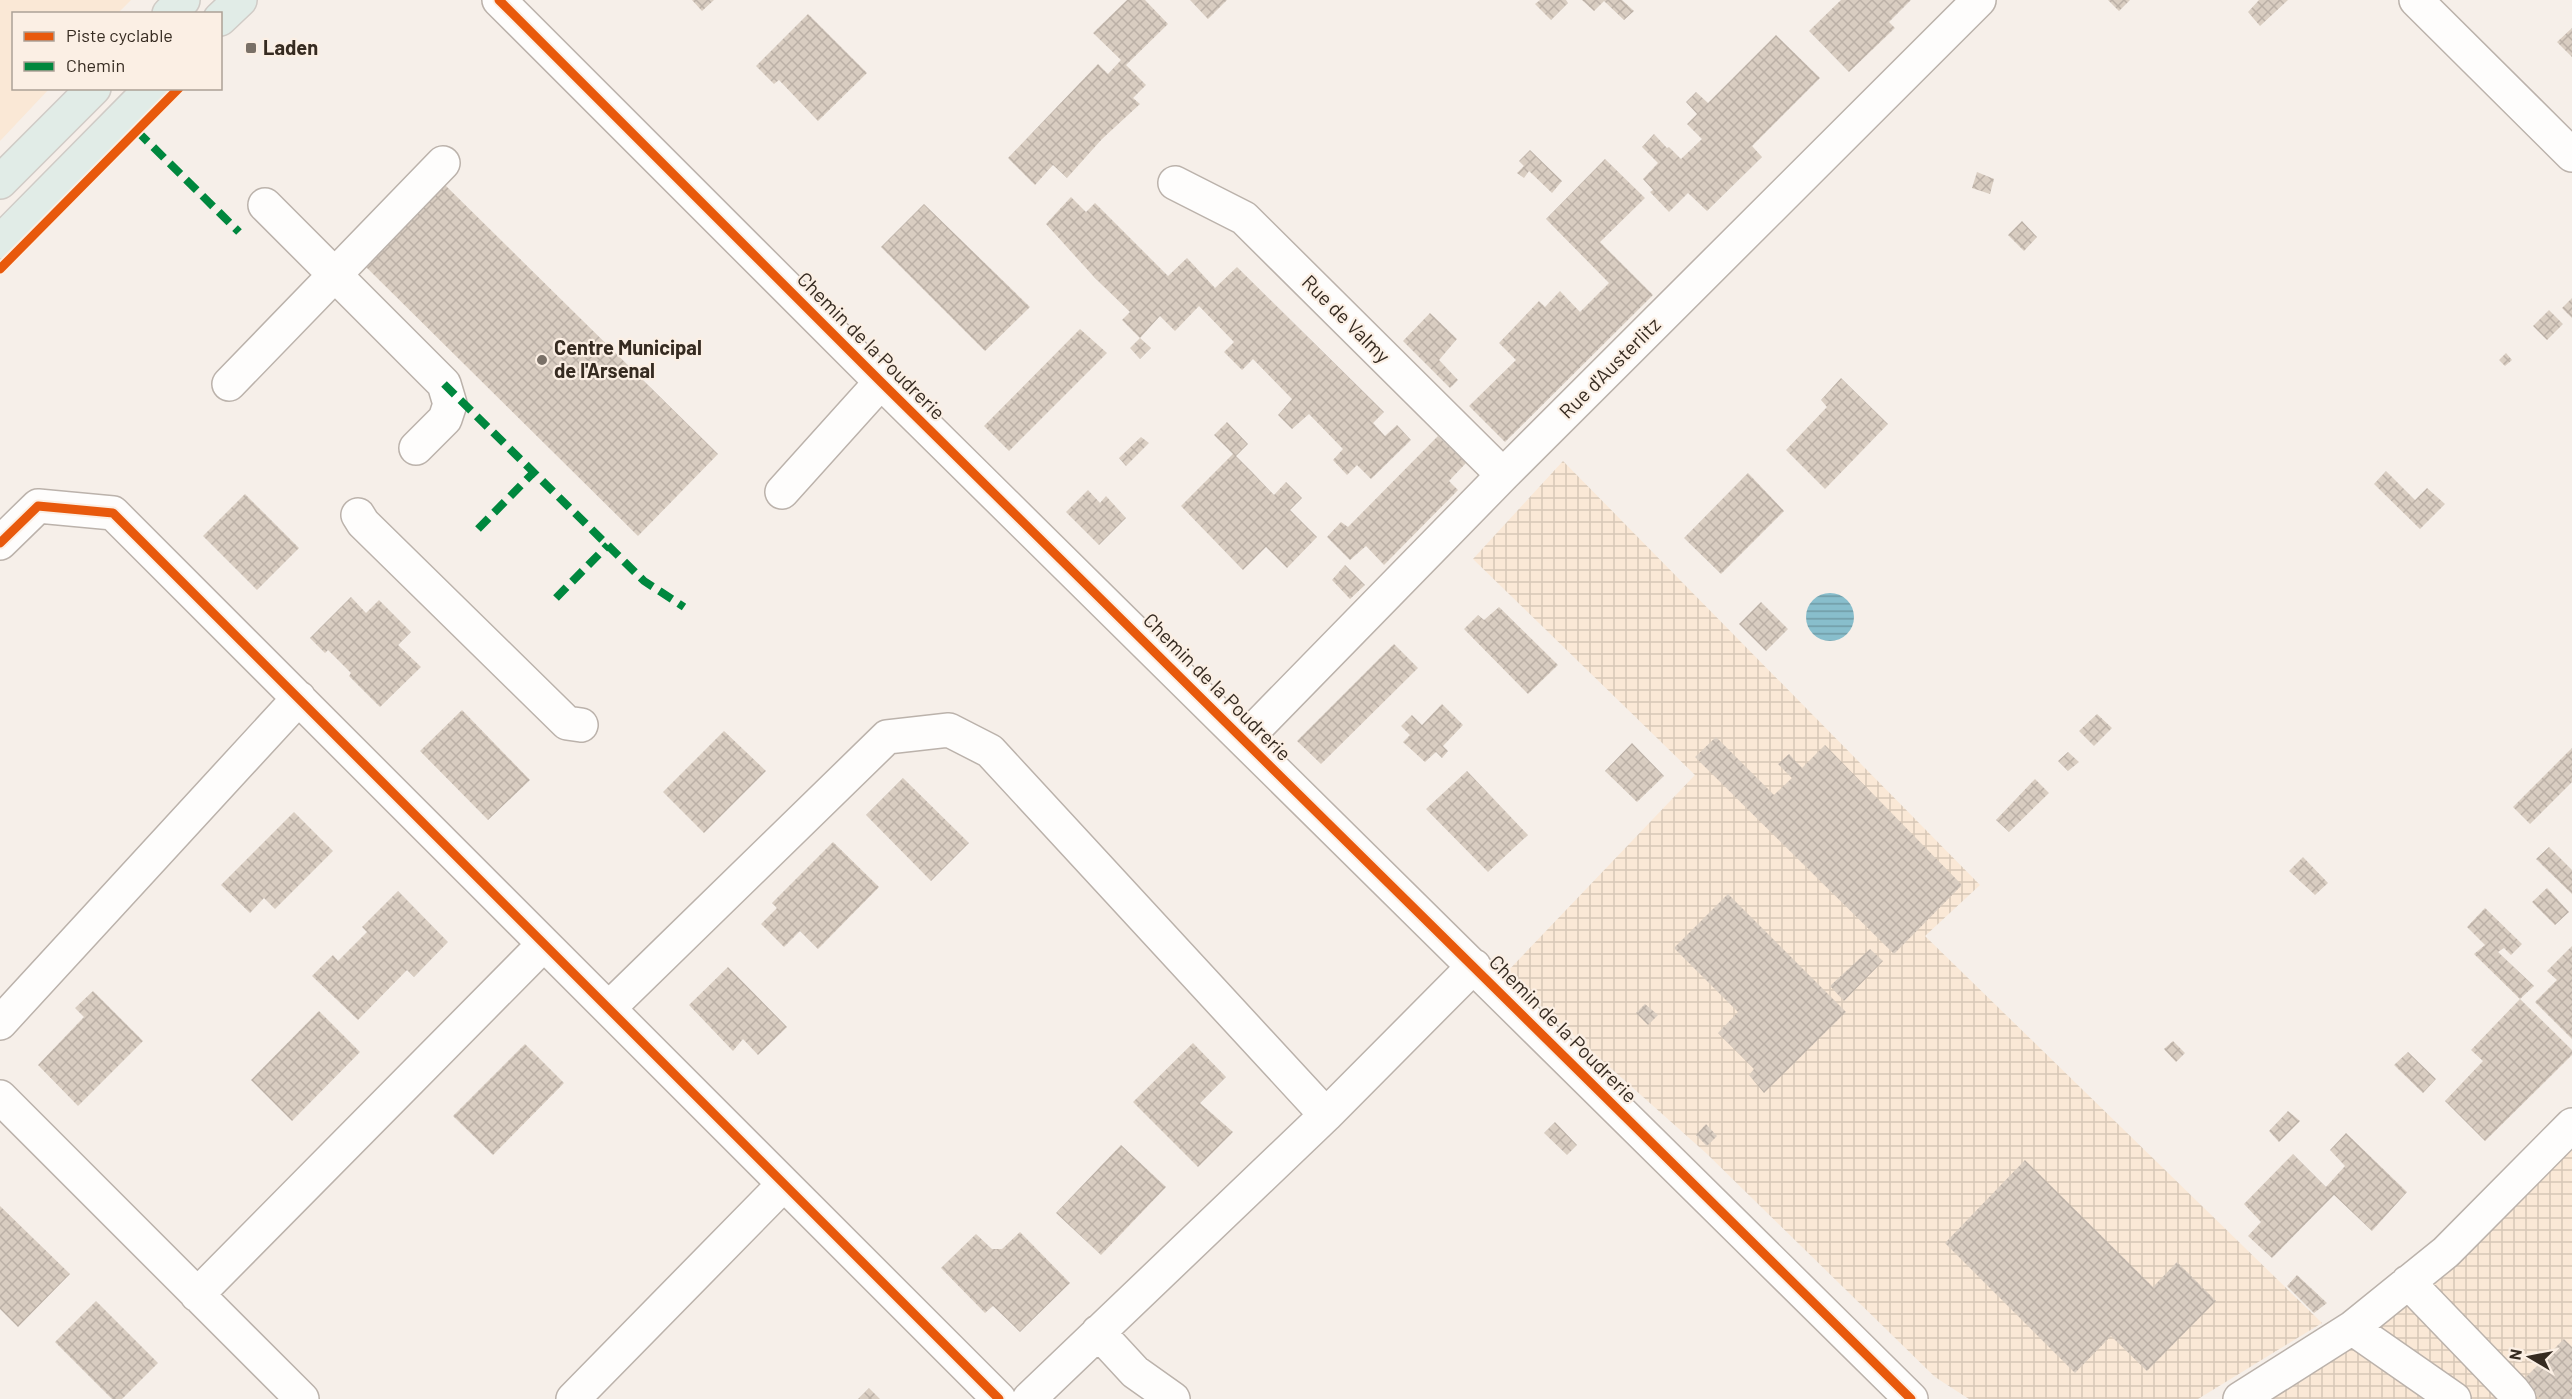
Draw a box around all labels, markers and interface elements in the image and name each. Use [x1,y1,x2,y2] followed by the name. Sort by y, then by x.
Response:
[12,12,222,90] legend
[66,24,173,46] text: Piste cyclable
[263,35,318,59] place label: Laden
[244,41,258,55] marker: Laden
[66,54,125,76] text: Chemin
[793,266,951,424] street label: Chemin de la Poudrerie
[1298,269,1396,367] street label: Rue de Valmy
[1554,312,1665,423] street label: Rue d'Austerlitz
[554,335,702,382] place label: Centre Municipal de l'Arsenal
[535,353,549,367] marker: Centre Municipal de l'Arsenal
[1139,607,1297,765] street label: Chemin de la Poudrerie
[1485,949,1643,1107] street label: Chemin de la Poudrerie
[2500,1327,2560,1387] north arrow
[2504,1347,2525,1361] text: N

